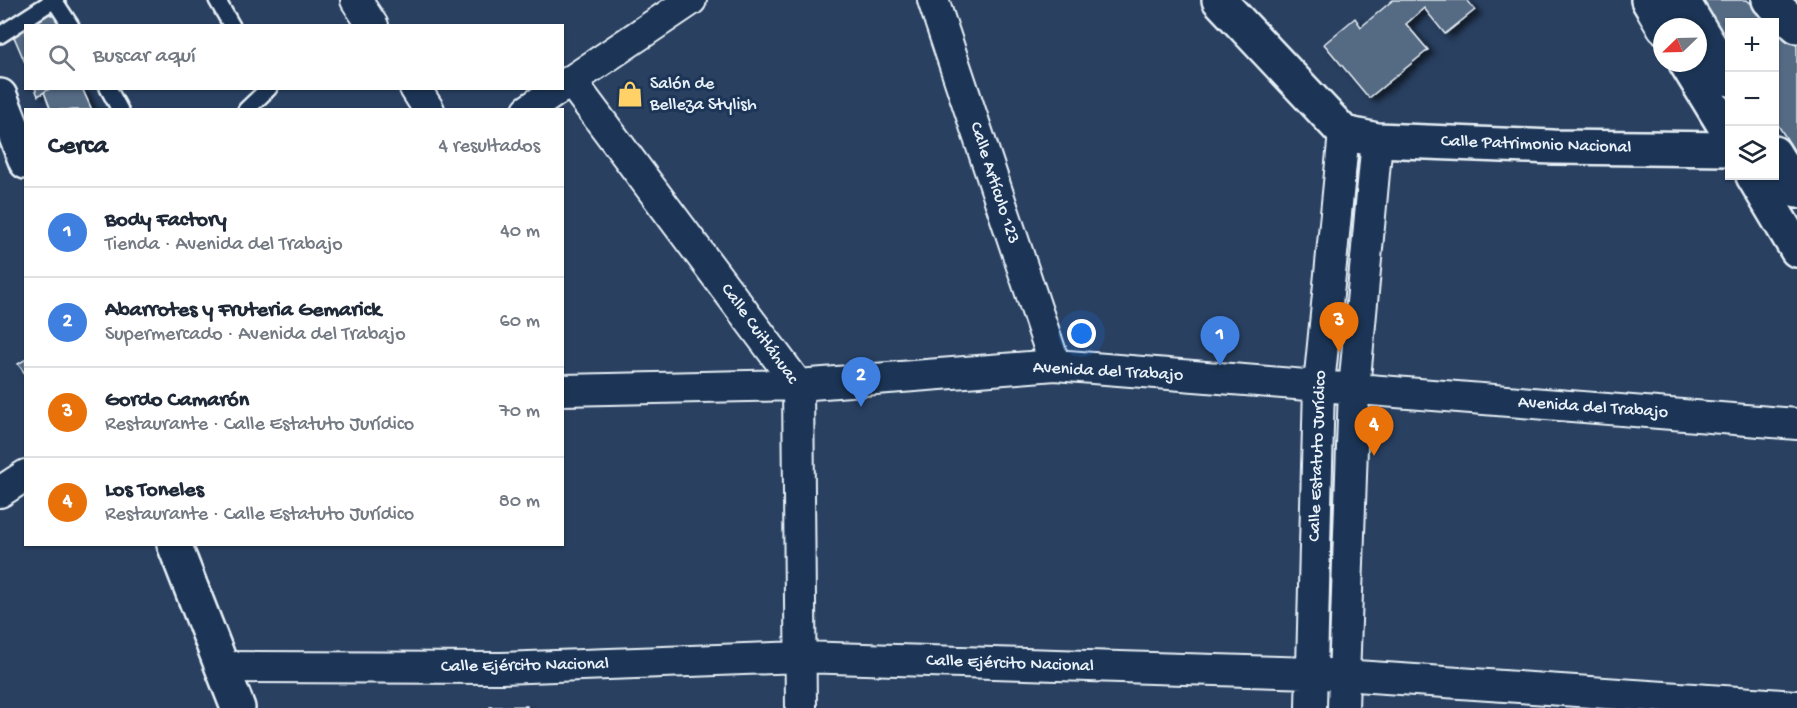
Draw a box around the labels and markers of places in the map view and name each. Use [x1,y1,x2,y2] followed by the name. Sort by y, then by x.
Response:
[649,74,757,116] place label: Salón de Belleza Stylish
[615,79,645,109] shop icon: Salón de Belleza Stylish
[1320,302,1358,352] pin: 3
[1200,316,1240,366] pin: 1
[842,358,880,407] pin: 2
[1354,406,1394,456] pin: 4

